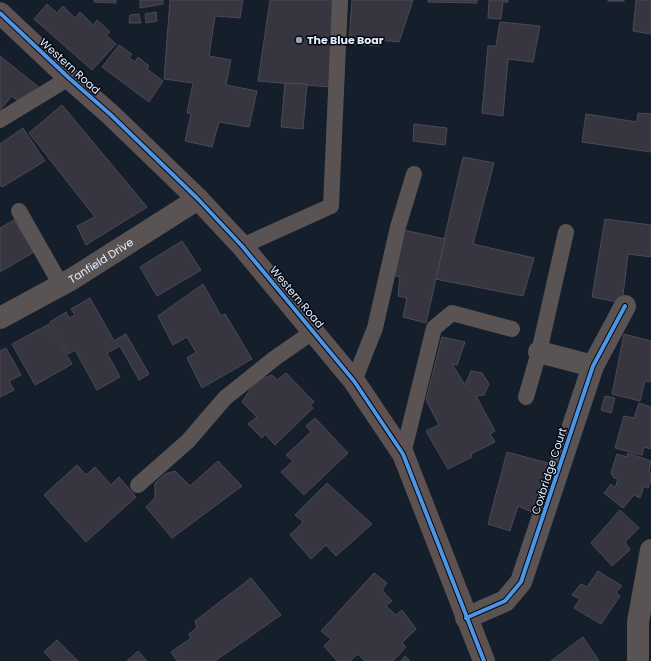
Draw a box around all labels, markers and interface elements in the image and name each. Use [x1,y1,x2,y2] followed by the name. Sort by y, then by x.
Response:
[307,32,384,48] place label: The Blue Boar
[36,34,104,98] street label: Western Road
[294,35,304,45] marker: The Blue Boar
[66,234,137,287] street label: Tanfield Drive
[266,262,328,332] street label: Western Road
[527,426,571,516] street label: Coxbridge Court

